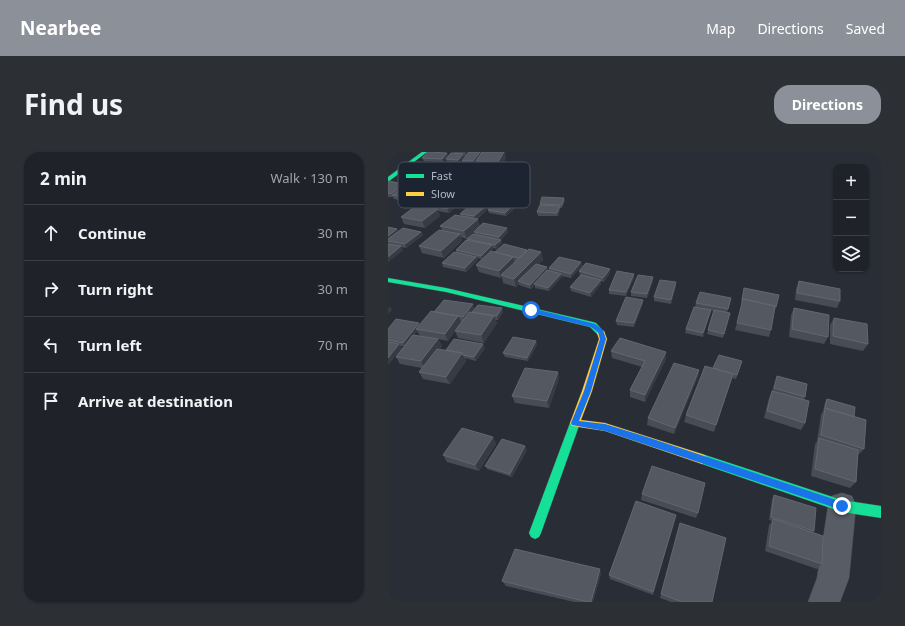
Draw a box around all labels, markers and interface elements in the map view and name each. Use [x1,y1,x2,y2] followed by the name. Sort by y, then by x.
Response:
[20,15,101,41] text: Nearbee
[706,19,735,38] text: Map
[757,19,824,38] text: Directions
[846,19,885,38] text: Saved
[24,85,123,123] text: Find us
[774,85,881,124] button: Directions
[398,162,530,208] legend
[833,164,869,272] map controls
[833,164,869,200] button: +
[40,167,87,190] text: 2 min
[431,168,452,183] text: Fast
[270,169,348,187] text: Walk · 130 m
[431,186,455,201] text: Slow
[833,200,869,236] button: −
[40,222,62,244] icon: ahead
[78,223,146,243] text: Continue
[318,224,348,242] text: 30 m
[833,236,869,272] button: layers
[40,278,62,300] icon: right
[78,279,153,299] text: Turn right
[318,280,348,298] text: 30 m
[522,301,540,319] route start
[40,334,62,356] icon: left
[78,335,142,355] text: Turn left
[318,336,348,354] text: 70 m
[40,390,62,412] icon: arrive
[78,391,233,411] text: Arrive at destination
[833,497,851,515] route end

